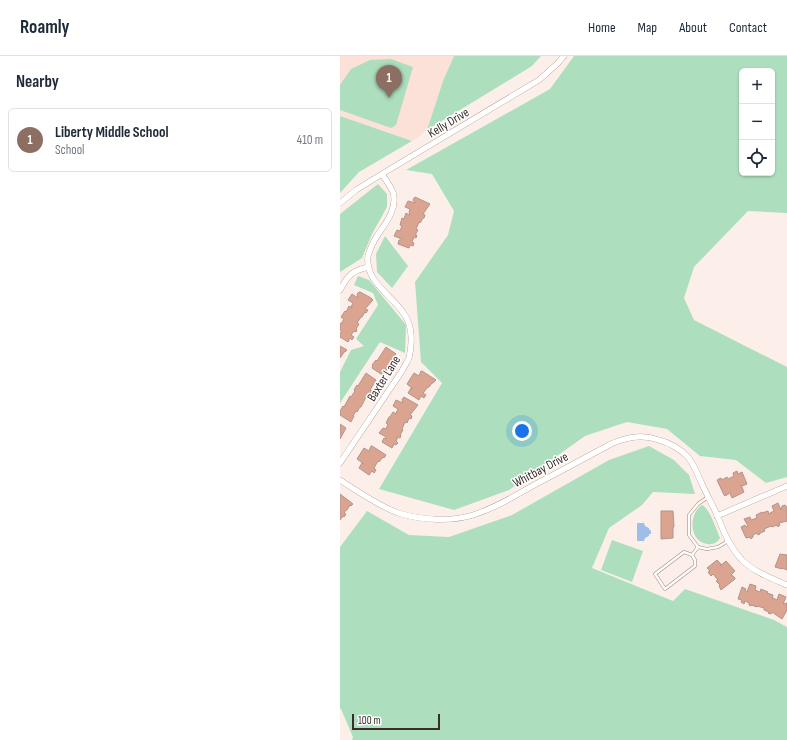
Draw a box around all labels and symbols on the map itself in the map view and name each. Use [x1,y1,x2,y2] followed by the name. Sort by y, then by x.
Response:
[376,65,402,98] pin: 1
[425,104,472,141] street label: Kelly Drive
[364,353,404,404] street label: Baxter Lane
[512,421,532,441] your location
[510,449,571,491] street label: Whitbay Drive
[352,712,440,731] scale bar

